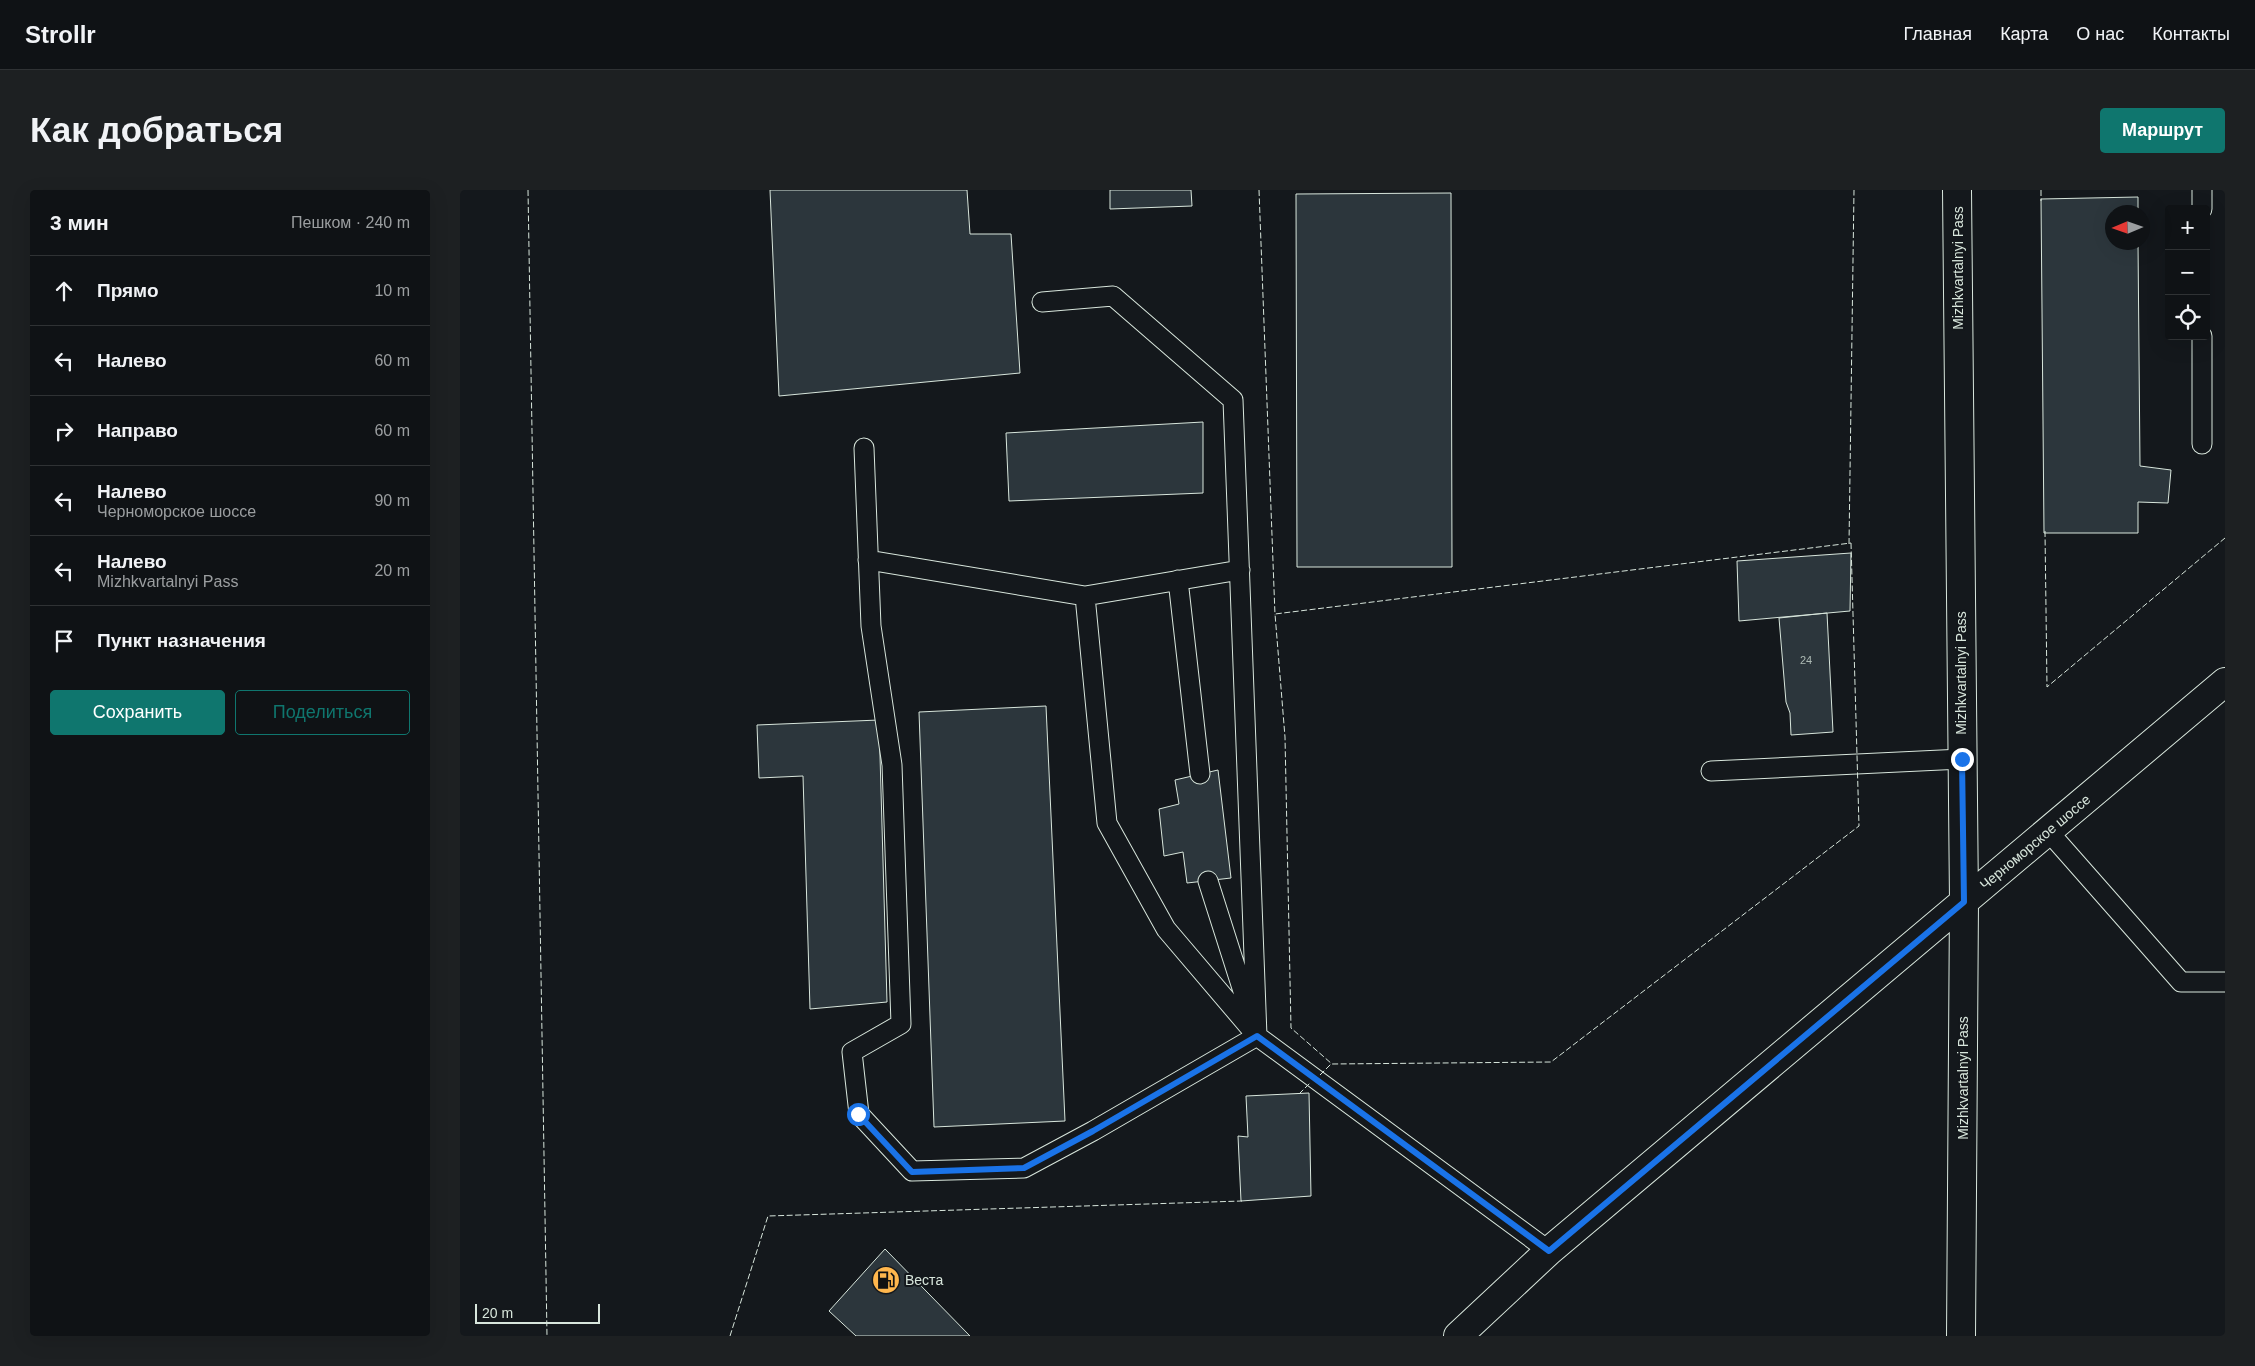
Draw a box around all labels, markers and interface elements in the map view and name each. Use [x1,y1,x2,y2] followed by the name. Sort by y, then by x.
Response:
[25,21,96,48] text: Strollr
[1904,24,1972,44] text: Главная
[2000,24,2048,44] text: Карта
[2076,24,2124,44] text: О нас
[2152,24,2230,44] text: Контакты
[2100,108,2225,153] button: Маршрут
[30,110,283,149] text: Как добраться
[2105,205,2150,250] north arrow
[2165,205,2210,340] map controls
[2165,205,2210,250] button: +
[1950,206,1966,330] street label: Mizhkvartalnyi Pass
[50,211,109,234] text: 3 мин
[291,214,410,231] text: Пешком · 240 m
[2165,250,2210,295] button: −
[50,277,78,305] icon: ahead
[97,280,159,301] text: Прямо
[374,282,410,299] text: 10 m
[2165,295,2210,340] button: locate
[50,347,78,375] icon: left
[97,350,167,371] text: Налево
[374,352,410,369] text: 60 m
[50,417,78,445] icon: right
[97,420,178,441] text: Направо
[374,422,410,439] text: 60 m
[97,481,167,502] text: Налево
[50,487,78,515] icon: left
[374,492,410,509] text: 90 m
[97,503,256,520] text: Черноморское шоссе
[97,551,167,572] text: Налево
[50,557,78,585] icon: left
[374,562,410,579] text: 20 m
[97,573,238,590] text: Mizhkvartalnyi Pass
[1953,611,1969,735] street label: Mizhkvartalnyi Pass
[50,627,78,655] icon: arrive
[97,630,266,651] text: Пункт назначения
[1800,654,1812,666] house number: 24
[50,690,225,735] button: Сохранить
[235,690,410,735] button: Поделиться
[1951,748,1974,771] route end
[1977,791,2094,893] street label: Черноморское шоссе
[1955,1016,1971,1140] street label: Mizhkvartalnyi Pass
[847,1103,870,1126] route start
[871,1265,901,1295] fuel station icon: Веста
[905,1272,943,1288] place label: Веста
[475,1301,600,1324] scale bar
[482,1305,513,1321] text: 20 m

